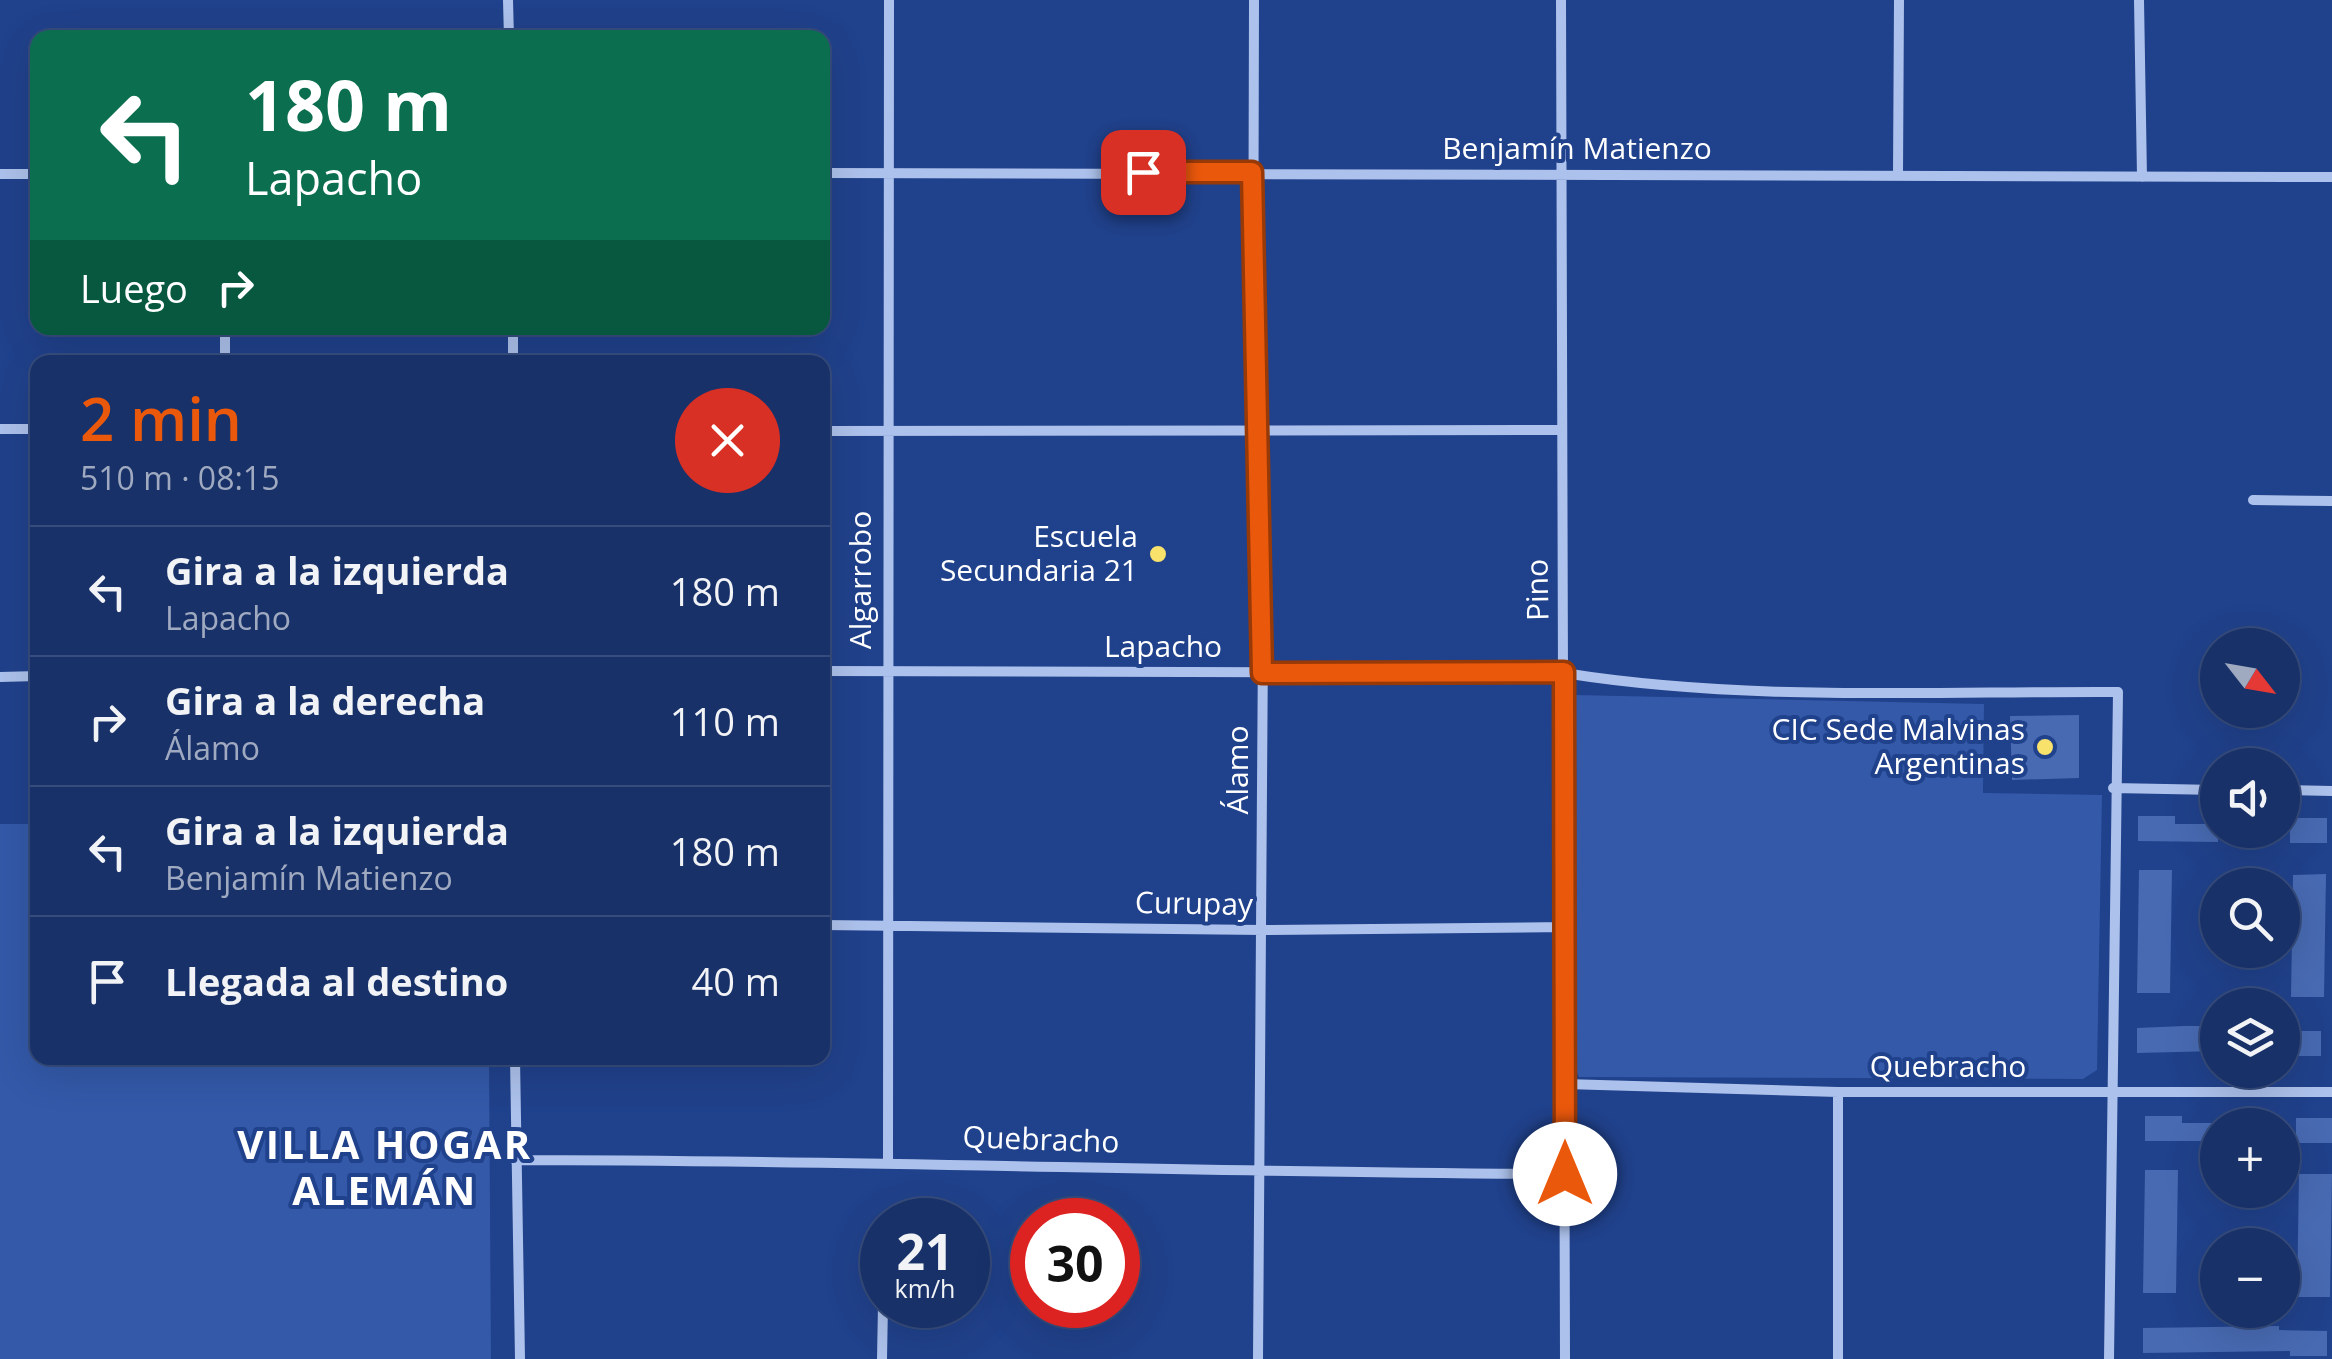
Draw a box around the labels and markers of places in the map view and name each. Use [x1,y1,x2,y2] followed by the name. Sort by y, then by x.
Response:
[1101,130,1186,215] pin
[940,515,1138,590] place label: Escuela Secundaria 21
[1147,543,1169,565] marker: Escuela Secundaria 21
[1772,708,2025,783] place label: CIC Sede Malvinas Argentinas
[2034,736,2056,758] marker: CIC Sede Malvinas Argentinas

